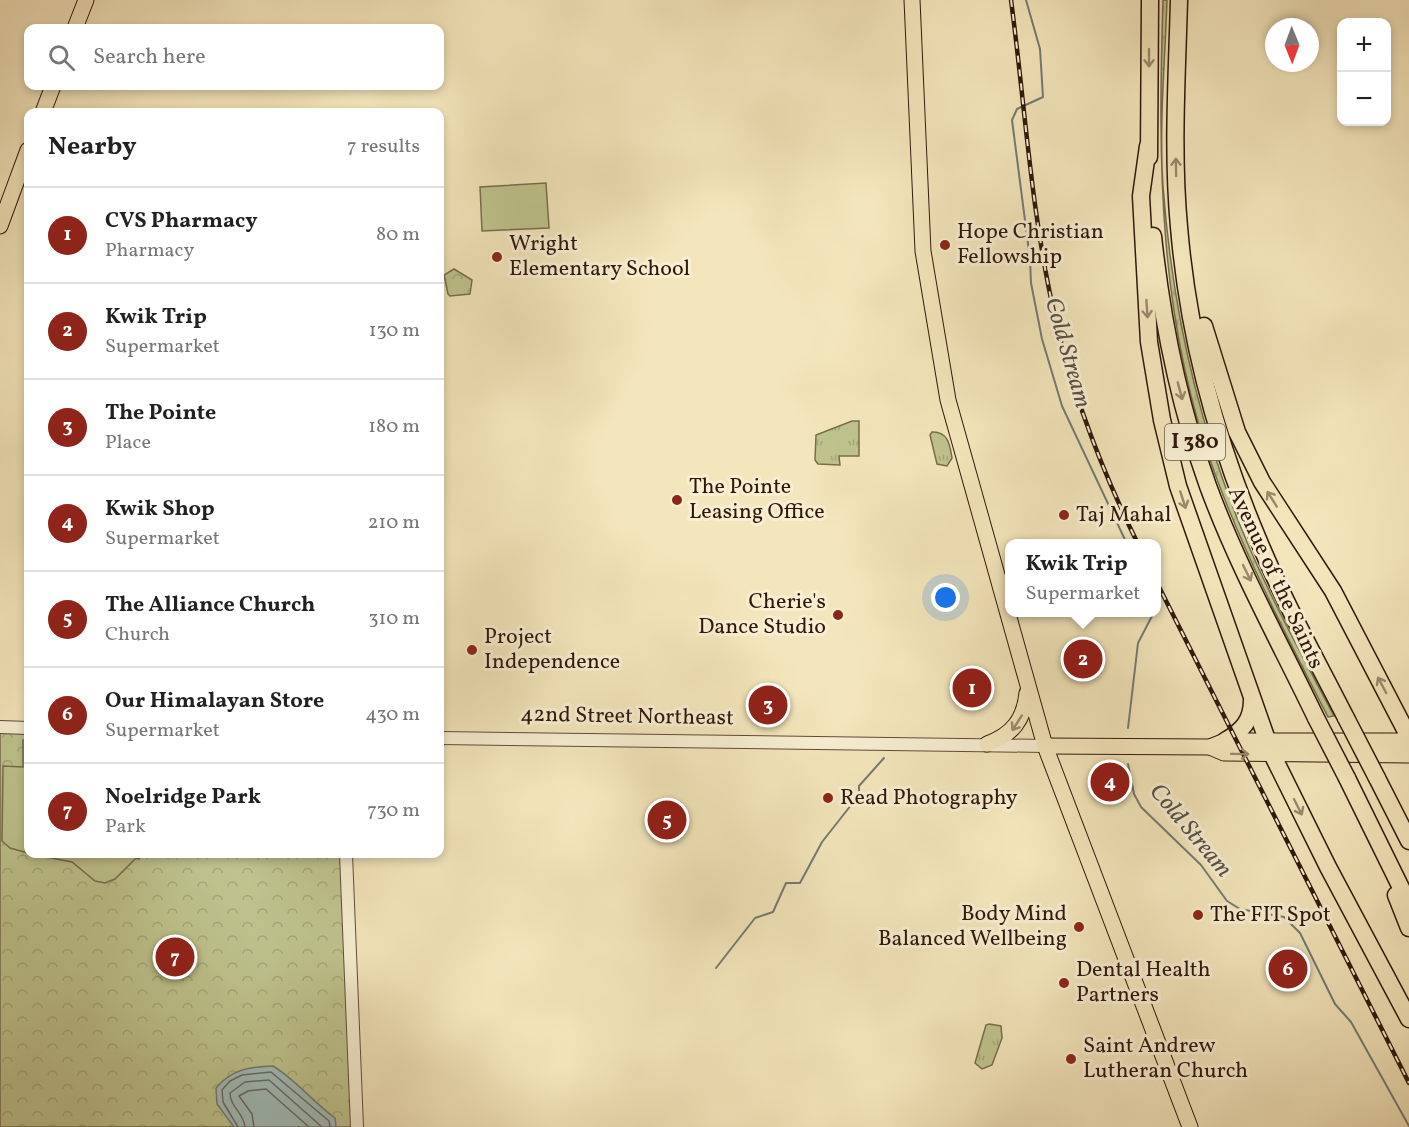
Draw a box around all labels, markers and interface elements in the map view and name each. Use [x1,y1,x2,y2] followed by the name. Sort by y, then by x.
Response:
[1265,18,1319,72] north arrow
[1337,18,1391,126] map controls
[1337,18,1391,72] button: +
[24,24,444,90] search box
[45,41,78,74] icon: search
[93,42,206,73] text: Search here
[1143,48,1155,68] one-way arrow
[1337,72,1391,126] button: −
[48,129,137,165] text: Nearby
[347,133,420,161] text: 7 results
[1170,158,1182,178] one-way arrow
[105,206,258,237] text: CVS Pharmacy
[957,217,1104,273] place label: Hope Christian Fellowship
[63,221,72,249] text: 1
[376,221,420,249] text: 80 m
[509,229,690,285] place label: Wright Elementary School
[105,237,194,265] text: Pharmacy
[938,238,952,252] marker: Hope Christian Fellowship
[490,250,504,264] marker: Wright Elementary School
[1035,294,1099,412] water label: Cold Stream
[1142,298,1153,318] one-way arrow
[105,302,207,333] text: Kwik Trip
[62,317,73,345] text: 2
[369,317,420,345] text: 130 m
[105,333,220,361] text: Supermarket
[1174,381,1186,400] one-way arrow
[105,398,216,429] text: The Pointe
[62,413,73,441] text: 3
[368,413,420,441] text: 180 m
[1165,424,1225,460] road number: I 380
[105,429,151,457] text: Place
[689,472,825,528] place label: The Pointe Leasing Office
[1219,482,1331,674] street label: Avenue of the Saints
[1178,490,1189,509] one-way arrow
[1266,491,1278,508] one-way arrow
[670,493,684,507] marker: The Pointe Leasing Office
[105,494,215,525] text: Kwik Shop
[1076,500,1171,531] place label: Taj Mahal
[1057,508,1071,522] marker: Taj Mahal
[61,509,74,537] text: 4
[368,509,420,537] text: 210 m
[105,525,220,553] text: Supermarket
[1005,539,1161,617] popup
[1026,549,1128,580] text: Kwik Trip
[1241,564,1253,582] one-way arrow
[1026,580,1140,608] text: Supermarket
[931,583,960,612] your location
[698,587,826,643] place label: Cherie's Dance Studio
[105,590,315,621] text: The Alliance Church
[63,605,72,633] text: 5
[368,605,420,633] text: 310 m
[831,608,845,622] marker: Cherie's Dance Studio
[105,621,170,649] text: Church
[484,622,620,678] place label: Project Independence
[1064,636,1102,682] pin: 2
[465,643,479,657] marker: Project Independence
[952,666,992,710] pin: 1
[1376,676,1387,694] one-way arrow
[748,682,788,728] pin: 3
[105,686,324,717] text: Our Himalayan Store
[520,700,734,734] street label: 42nd Street Northeast
[62,701,73,729] text: 6
[365,701,420,729] text: 430 m
[1011,714,1023,731] one-way arrow
[105,717,220,745] text: Supermarket
[1230,748,1250,760] one-way arrow
[1090,760,1130,804] pin: 4
[1140,777,1240,885] water label: Cold Stream
[105,782,261,813] text: Noelridge Park
[840,783,1018,814] place label: Read Photography
[821,791,835,805] marker: Read Photography
[63,797,72,825] text: 7
[367,797,420,825] text: 730 m
[648,798,686,842] pin: 5
[1292,798,1304,815] one-way arrow
[105,813,146,841] text: Park
[878,899,1067,955] place label: Body Mind Balanced Wellbeing
[1210,900,1331,931] place label: The FIT Spot
[1191,908,1205,922] marker: The FIT Spot
[1072,920,1086,934] marker: Body Mind Balanced Wellbeing
[156,934,195,980] pin: 7
[1268,946,1308,992] pin: 6
[1076,955,1211,1011] place label: Dental Health Partners
[1057,976,1071,990] marker: Dental Health Partners
[1083,1031,1248,1087] place label: Saint Andrew Lutheran Church
[1064,1052,1078,1066] marker: Saint Andrew Lutheran Church

